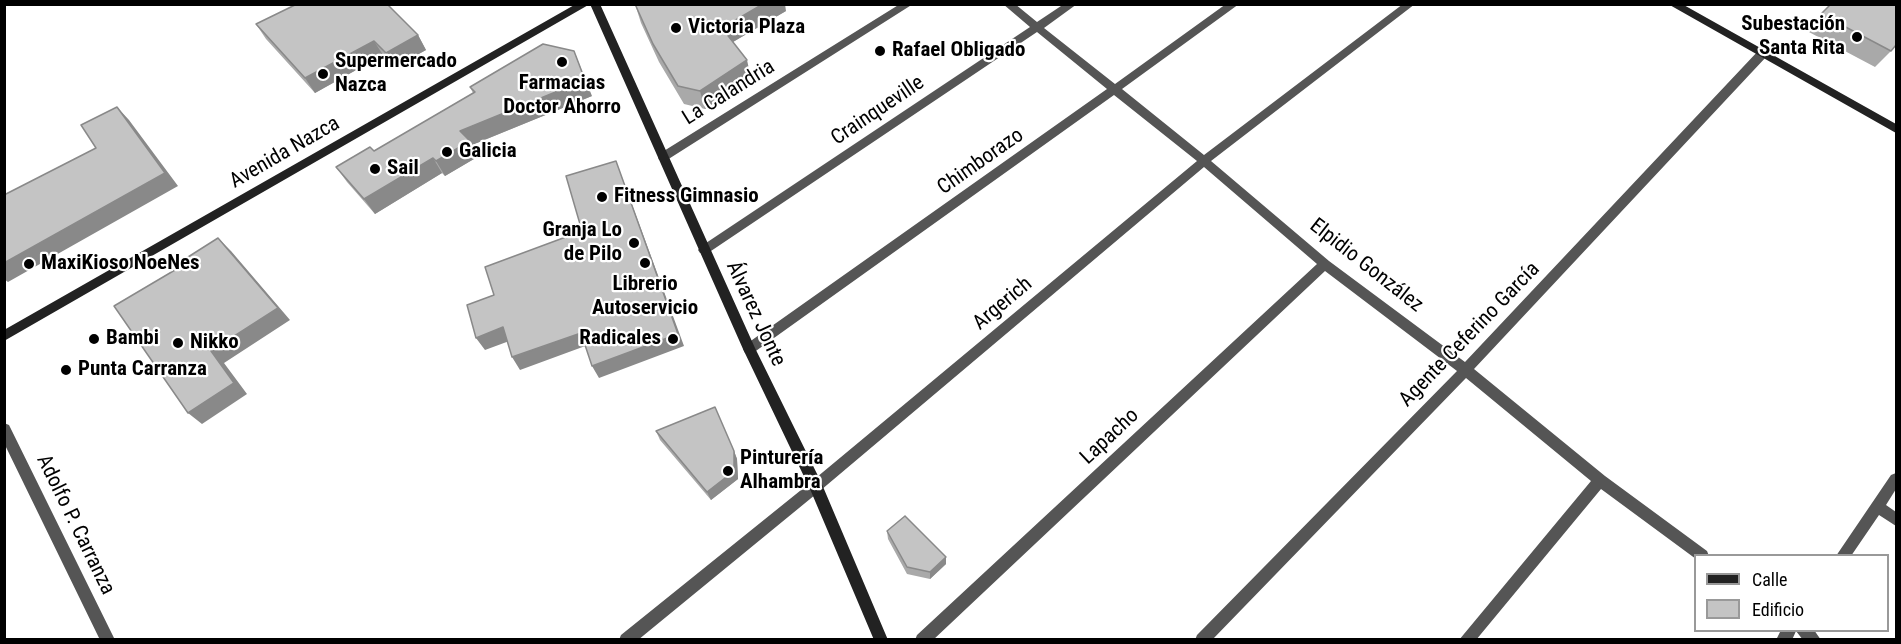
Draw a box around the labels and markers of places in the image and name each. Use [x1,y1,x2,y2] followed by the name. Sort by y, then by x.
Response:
[1741,12,1845,62] place label: Subestación Santa Rita
[688,15,805,41] place label: Victoria Plaza
[669,21,683,35] marker: Victoria Plaza
[1850,30,1864,44] marker: Subestación Santa Rita
[892,38,1025,64] place label: Rafael Obligado
[873,44,887,58] marker: Rafael Obligado
[335,49,457,99] place label: Supermercado Nazca
[555,55,569,69] marker: Farmacias Doctor Ahorro
[316,67,330,81] marker: Supermercado Nazca
[503,71,621,121] place label: Farmacias Doctor Ahorro
[459,139,517,165] place label: Galicia
[440,145,454,159] marker: Galicia
[387,156,419,182] place label: Sail
[368,162,382,176] marker: Sail
[614,184,759,210] place label: Fitness Gimnasio
[595,190,609,204] marker: Fitness Gimnasio
[542,218,622,268] place label: Granja Lo de Pilo
[627,236,641,250] marker: Granja Lo de Pilo
[41,251,200,277] place label: MaxiKioso NoeNes
[638,256,652,270] marker: Librerio Autoservicio
[22,257,36,271] marker: MaxiKioso NoeNes
[592,272,698,322] place label: Librerio Autoservicio
[106,326,159,352] place label: Bambi
[579,326,661,352] place label: Radicales
[190,330,239,356] place label: Nikko
[87,332,101,346] marker: Bambi
[666,332,680,346] marker: Radicales
[171,336,185,350] marker: Nikko
[78,357,207,383] place label: Punta Carranza
[59,363,73,377] marker: Punta Carranza
[740,446,823,496] place label: Pinturería Alhambra
[721,464,735,478] marker: Pinturería Alhambra

